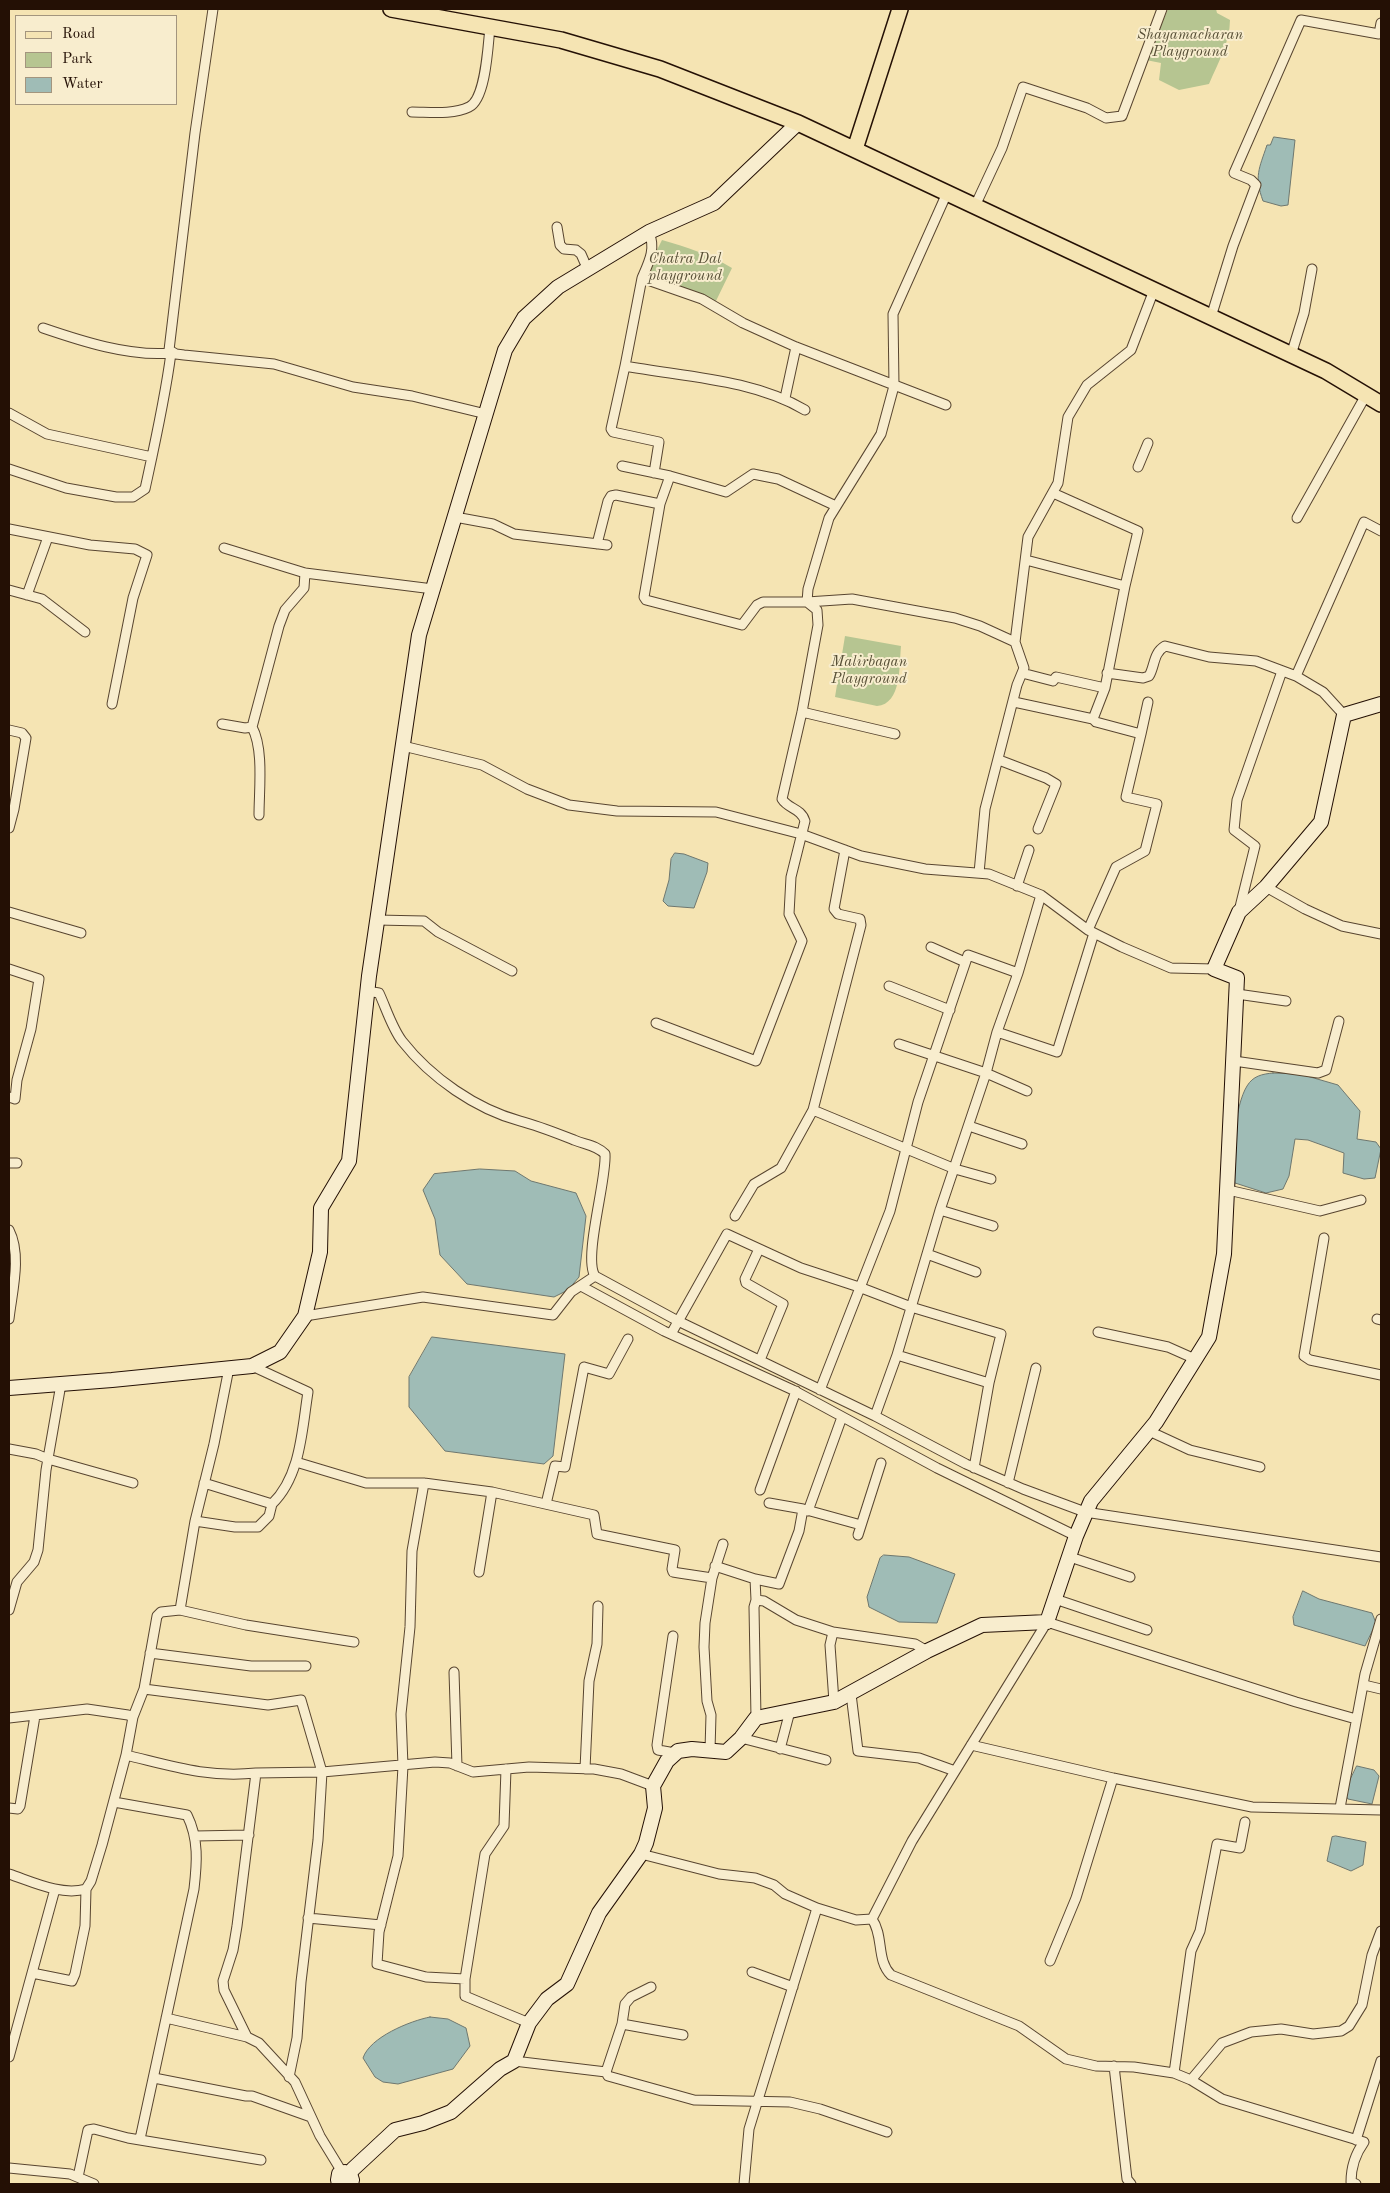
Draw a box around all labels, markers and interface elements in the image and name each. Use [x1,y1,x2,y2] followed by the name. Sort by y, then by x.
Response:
[15,15,178,105] legend
[1137,26,1243,61] park label: Shayamacharan Playground
[62,27,95,42] text: Road
[62,52,93,67] text: Park
[62,77,103,92] text: Water
[648,250,722,285] park label: Chatra Dal playground
[831,653,907,688] park label: Malirbagan Playground

